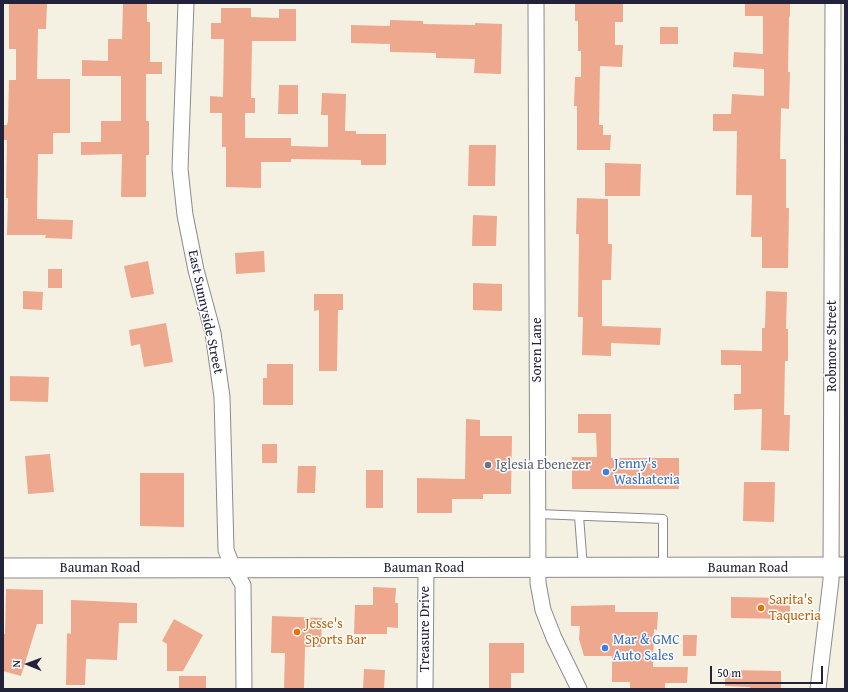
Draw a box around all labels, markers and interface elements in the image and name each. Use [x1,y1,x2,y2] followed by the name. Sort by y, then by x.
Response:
[184,248,226,376] street label: East Sunnyside Street
[824,300,840,392] street label: Robmore Street
[529,318,545,382] street label: Soren Lane
[614,456,680,488] place label: Jenny's Washateria
[496,457,591,473] place label: Iglesia Ebenezer
[483,460,493,470] marker: Iglesia Ebenezer
[601,467,611,477] marker: Jenny's Washateria
[60,560,140,576] street label: Bauman Road
[384,560,464,576] street label: Bauman Road
[708,560,788,576] street label: Bauman Road
[417,586,433,672] street label: Treasure Drive
[769,592,821,624] place label: Sarita's Taqueria
[756,603,766,613] marker: Sarita's Taqueria
[305,616,366,648] place label: Jesse's Sports Bar
[292,627,302,637] marker: Jesse's Sports Bar
[613,632,680,664] place label: Mar & GMC Auto Sales
[600,643,610,653] marker: Mar & GMC Auto Sales
[8,644,48,684] north arrow
[712,658,825,684] scale bar
[8,660,24,668] text: N
[717,664,741,681] text: 50 m

